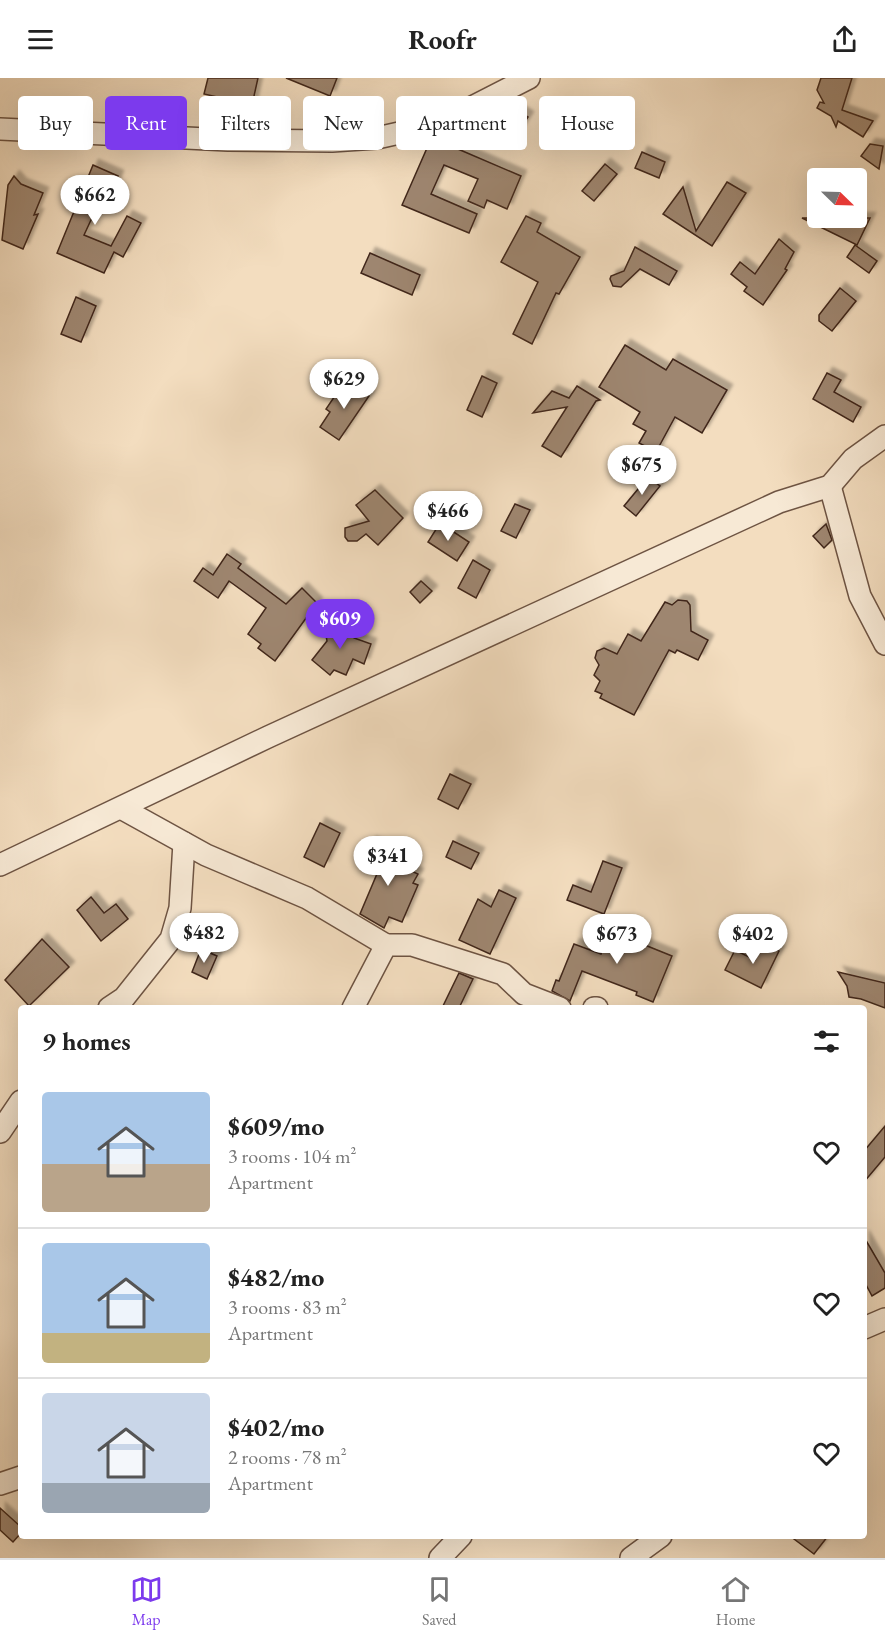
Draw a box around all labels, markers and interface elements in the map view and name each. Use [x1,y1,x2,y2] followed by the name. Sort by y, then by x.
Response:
[408,22,477,57] text: Roofr
[24,23,57,56] icon: menu
[828,23,861,56] icon: share
[18,96,93,150] chip: Buy
[105,96,187,150] chip: Rent
[199,96,291,150] chip: Filters
[303,96,384,150] chip: New
[396,96,527,150] chip: Apartment
[539,96,635,150] chip: House
[807,168,867,228] north arrow
[807,168,867,228] map controls
[59,175,131,226] pin: $662
[75,181,115,207] text: $662
[308,359,380,410] pin: $629
[324,365,364,391] text: $629
[606,445,678,496] pin: $675
[622,451,662,477] text: $675
[412,491,484,542] pin: $466
[428,497,468,523] text: $466
[304,599,376,650] pin: $609
[320,605,360,631] text: $609
[352,836,424,887] pin: $341
[368,842,408,868] text: $341
[168,913,240,964] pin: $482
[581,914,653,965] pin: $673
[717,914,789,965] pin: $402
[184,919,224,945] text: $482
[597,920,637,946] text: $673
[733,920,773,946] text: $402
[42,1024,131,1058] text: 9 homes
[810,1025,843,1058] icon: filters
[228,1109,324,1143] text: $609/mo
[90,1116,162,1188] icon: home
[810,1136,843,1169] icon: heart
[228,1143,356,1169] text: 3 rooms · 104 m²
[228,1169,313,1195] text: Apartment
[228,1260,324,1294] text: $482/mo
[90,1267,162,1339] icon: home
[810,1287,843,1320] icon: heart
[228,1294,347,1320] text: 3 rooms · 83 m²
[228,1320,313,1346] text: Apartment
[228,1410,324,1444] text: $402/mo
[90,1417,162,1489] icon: home
[810,1437,843,1470] icon: heart
[228,1444,347,1470] text: 2 rooms · 78 m²
[228,1470,313,1496] text: Apartment
[130,1573,163,1630] tab: Map
[422,1573,456,1630] tab: Saved
[716,1573,755,1630] tab: Home

